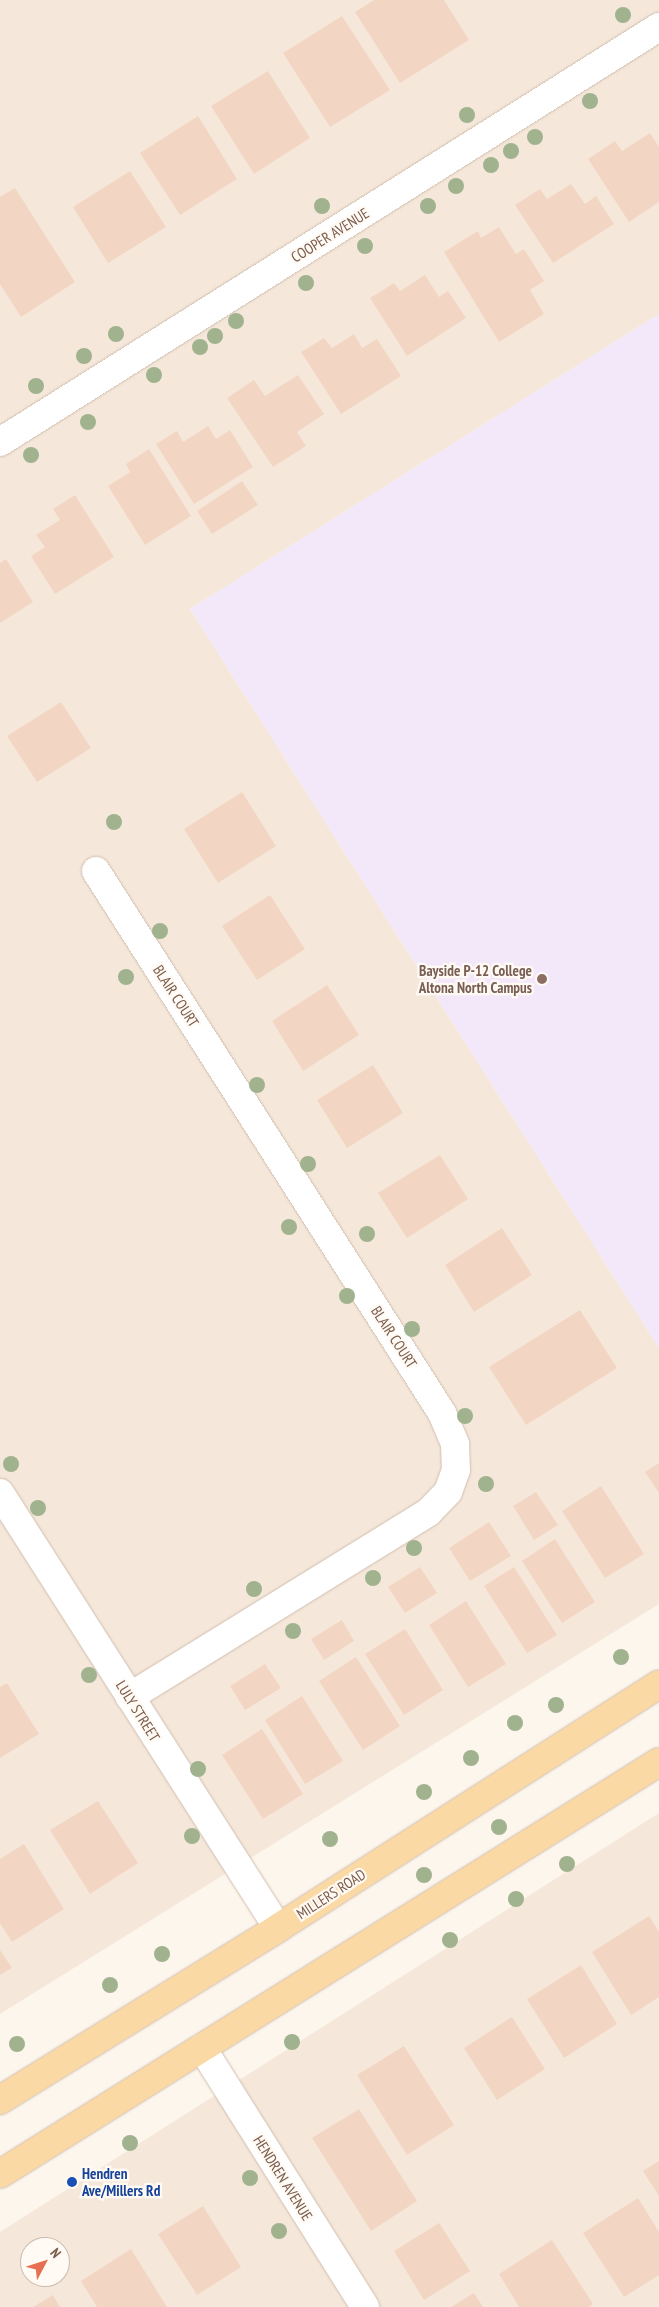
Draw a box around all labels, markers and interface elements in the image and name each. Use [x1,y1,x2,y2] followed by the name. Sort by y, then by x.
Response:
[288,204,372,266] street label: COOPER AVENUE
[419,961,532,996] place label: Bayside P-12 College Altona North Campus
[149,962,203,1030] street label: BLAIR COURT
[536,973,548,985] marker: Bayside P-12 College Altona North Campus
[367,1303,421,1371] street label: BLAIR COURT
[112,1677,164,1745] street label: LULY STREET
[293,1865,369,1923] street label: MILLERS ROAD
[250,2132,316,2224] street label: HENDREN AVENUE
[82,2164,160,2199] place label: Hendren Ave/Millers Rd
[66,2176,78,2188] marker: Hendren Ave/Millers Rd
[20,2237,70,2287] north arrow
[46,2244,65,2262] text: N

